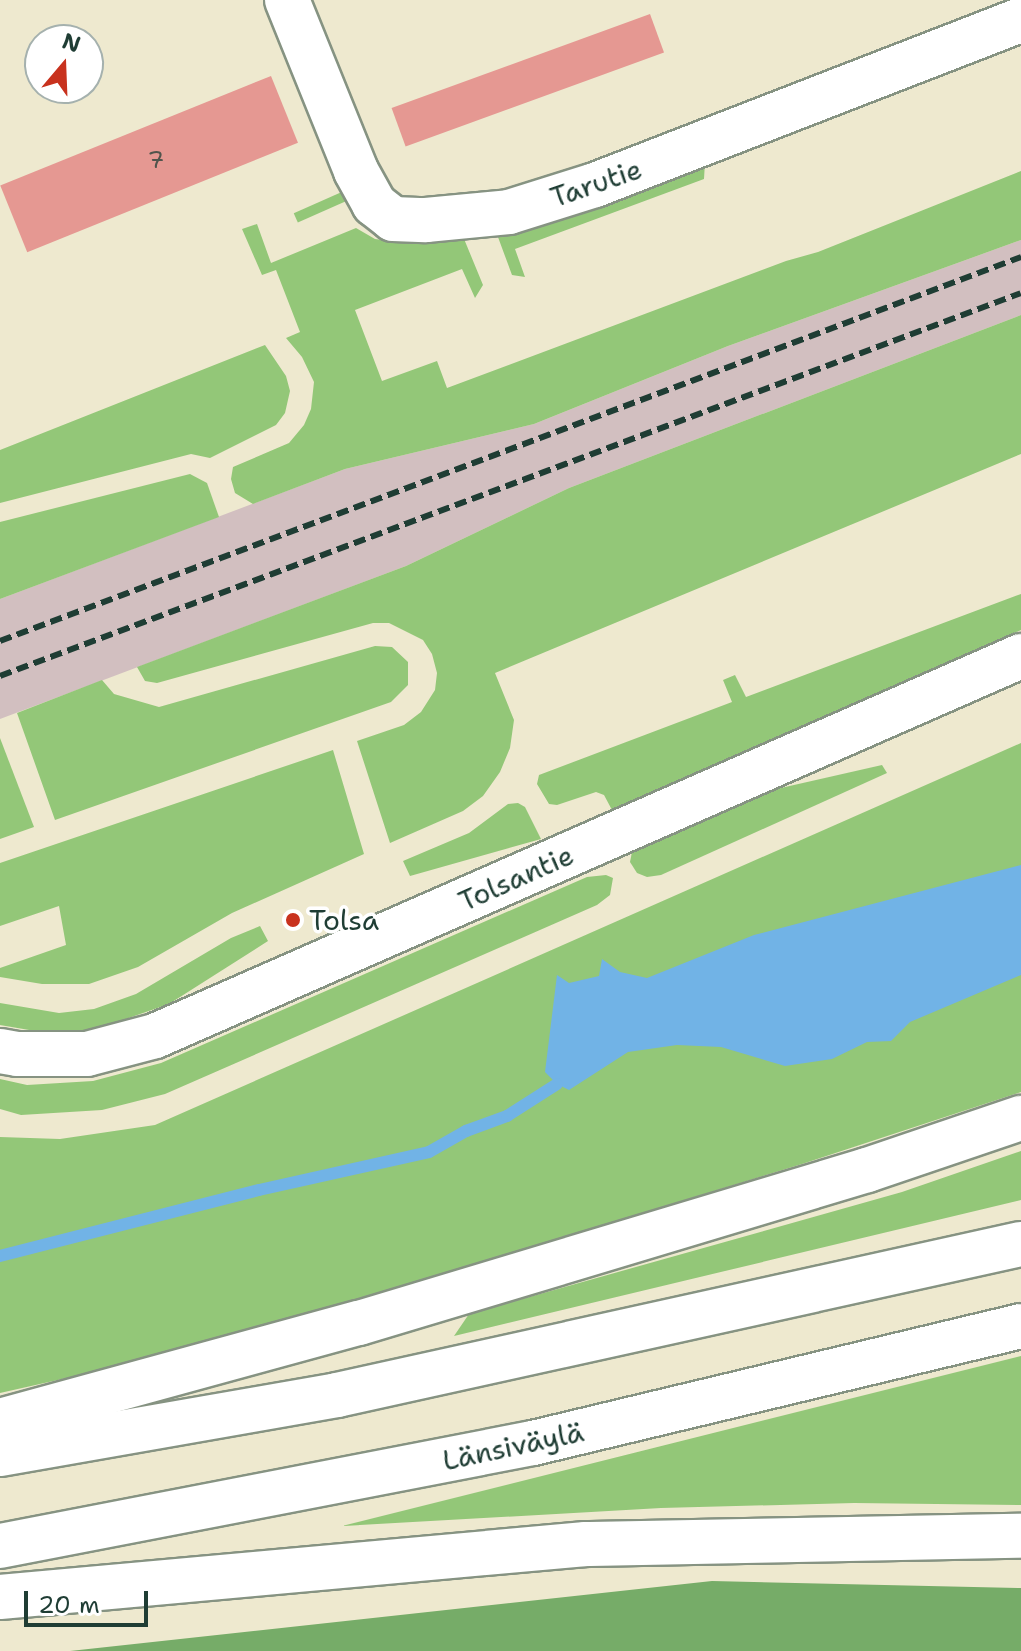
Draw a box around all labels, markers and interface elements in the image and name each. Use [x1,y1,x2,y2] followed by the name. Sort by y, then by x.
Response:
[24,24,104,104] north arrow
[58,26,84,59] text: N
[148,147,164,175] house number: 7
[546,152,646,214] street label: Tarutie
[453,838,579,918] street label: Tolsantie
[309,903,379,937] place label: Tolsa
[284,911,302,929] marker: Tolsa
[439,1415,587,1477] street label: Länsiväylä
[28,1575,152,1625] scale bar
[38,1589,100,1621] text: 20 m

